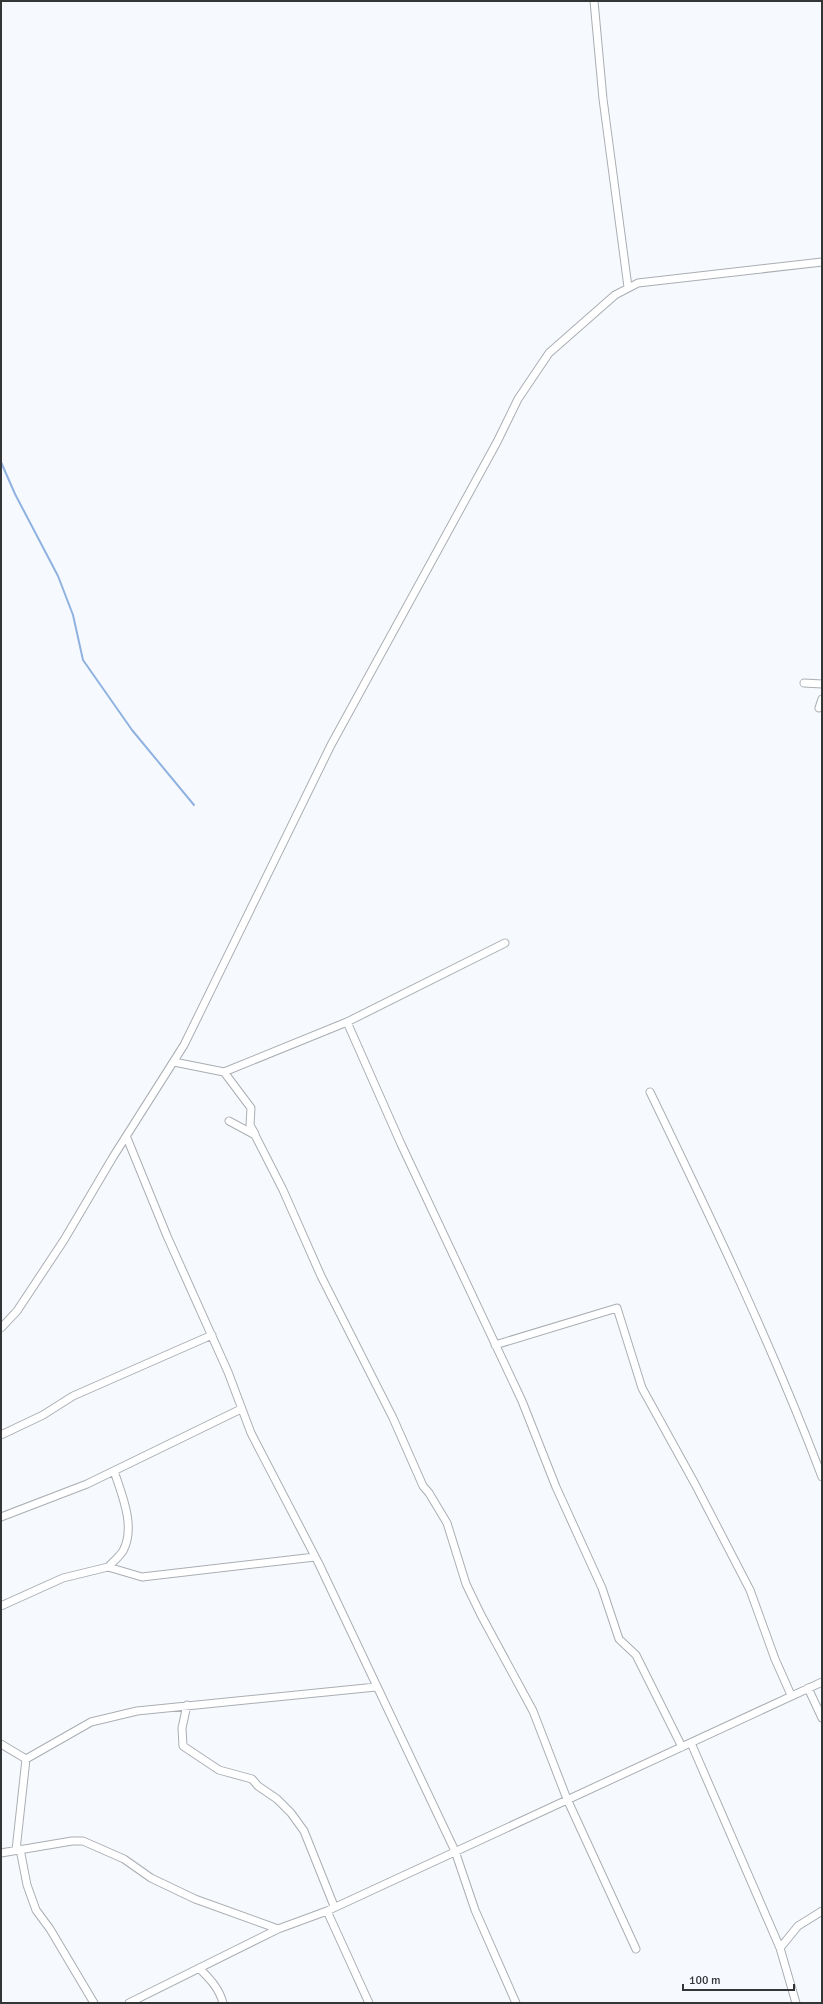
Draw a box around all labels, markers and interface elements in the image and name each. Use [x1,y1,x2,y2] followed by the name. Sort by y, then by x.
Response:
[683,1966,794,1992] scale bar
[689,1973,721,1988] text: 100 m

